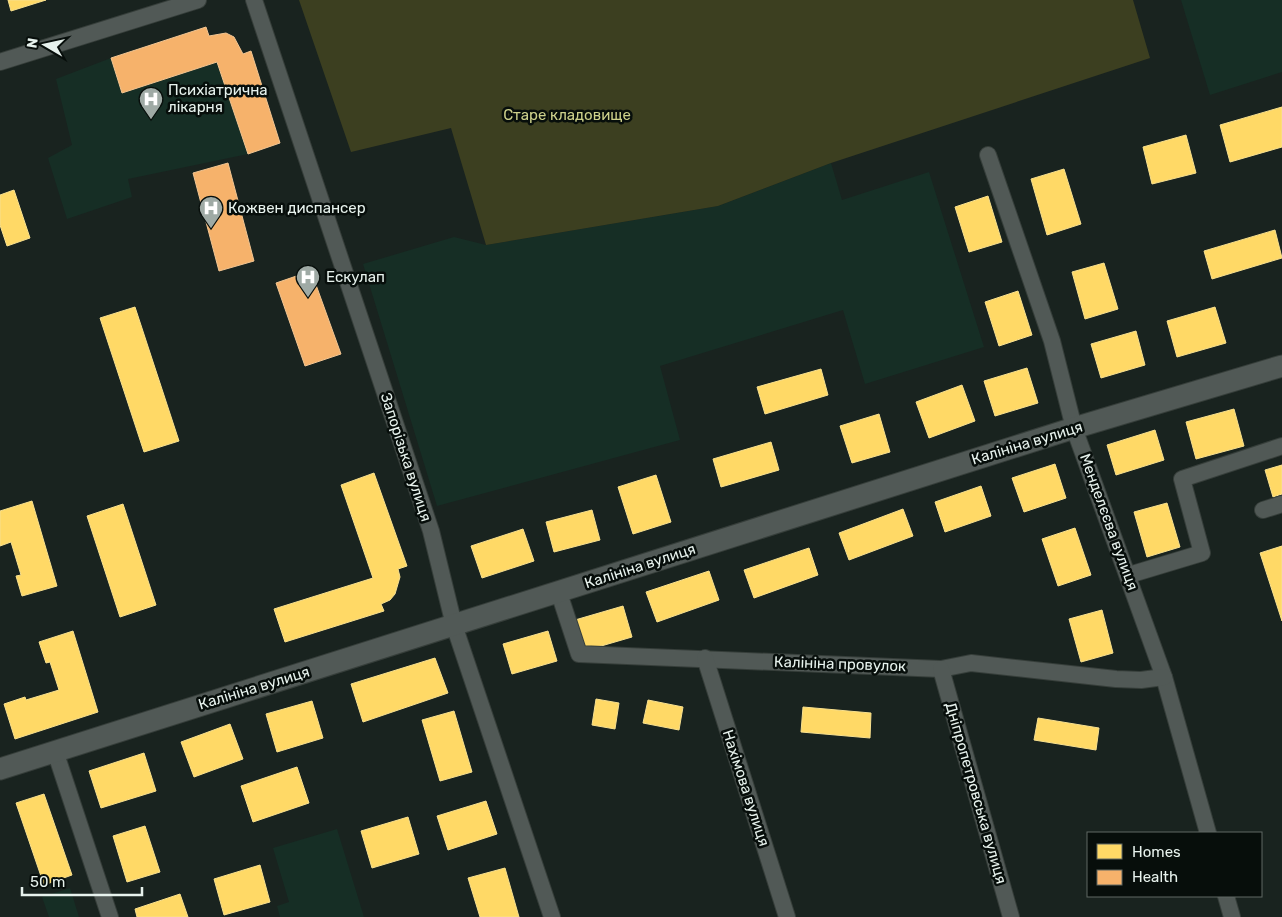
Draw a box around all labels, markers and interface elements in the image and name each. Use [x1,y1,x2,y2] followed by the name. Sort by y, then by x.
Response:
[20,20,70,70] north arrow
[23,37,42,49] text: N
[168,81,268,116] place label: Психіатрична лікарня
[138,86,164,120] hospital icon: Психіатрична лікарня
[503,106,631,124] park label: Старе кладовище
[198,195,224,229] hospital icon: Кожвен диспансер
[228,199,366,217] place label: Кожвен диспансер
[295,264,321,298] hospital icon: Ескулап
[326,268,385,286] place label: Ескулап
[377,390,435,524] street label: Запорізька вулиця
[969,418,1085,468] street label: Калініна вулиця
[1076,451,1142,593] street label: Менделєєва вулиця
[582,540,698,592] street label: Калініна вулиця
[774,653,906,675] street label: Калініна провулок
[196,663,312,713] street label: Калініна вулиця
[941,700,1011,886] street label: Дніпропетровська вулиця
[719,728,773,848] street label: Нахімова вулиця
[1087,832,1262,897] legend
[1132,843,1181,861] text: Homes
[22,864,142,896] scale bar
[1132,868,1178,886] text: Health
[30,873,65,891] text: 50 m

